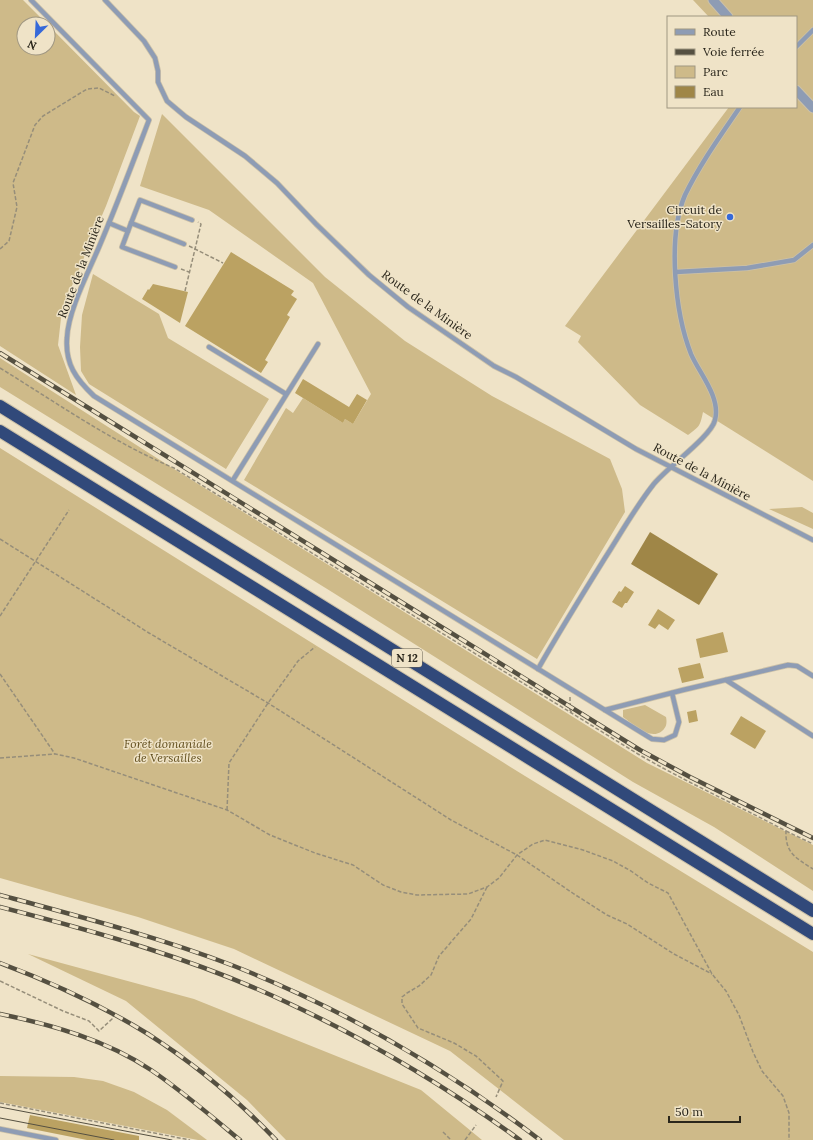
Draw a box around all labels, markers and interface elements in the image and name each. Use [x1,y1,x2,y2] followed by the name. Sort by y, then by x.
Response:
[16,16,56,56] north arrow
[667,16,797,108] legend
[703,24,736,39] text: Route
[25,37,39,53] text: N
[702,44,765,59] text: Voie ferrée
[703,64,728,79] text: Parc
[703,84,724,99] text: Eau
[626,202,723,231] place label: Circuit de Versailles-Satory
[725,212,735,222] marker: Circuit de Versailles-Satory
[54,213,107,320] street label: Route de la Minière
[379,267,476,343] street label: Route de la Minière
[651,439,754,504] street label: Route de la Minière
[392,649,422,667] road number: N 12
[124,736,212,765] park label: Forêt domaniale de Versailles
[669,1098,740,1124] scale bar
[675,1104,703,1119] text: 50 m

